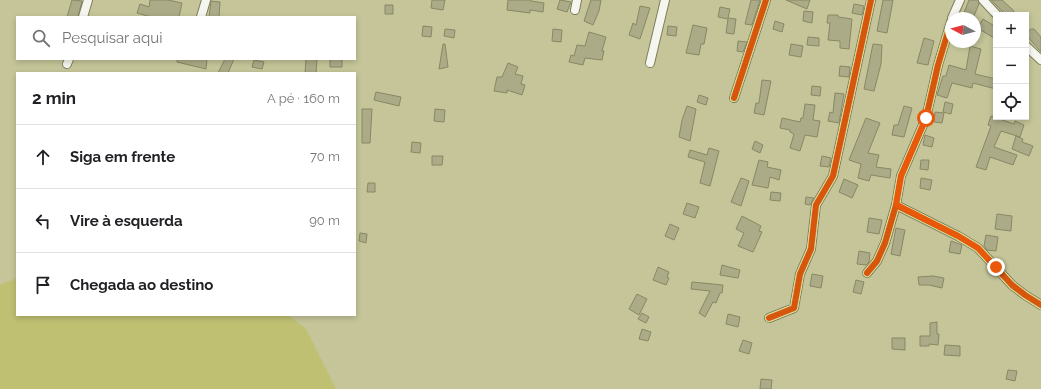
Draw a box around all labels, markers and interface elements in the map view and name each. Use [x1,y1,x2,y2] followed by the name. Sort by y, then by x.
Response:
[945,12,981,48] north arrow
[993,12,1029,120] map controls
[993,12,1029,48] button: +
[16,16,356,60] search box
[30,27,52,49] icon: search
[62,29,162,47] text: Pesquisar aqui
[993,48,1029,84] button: −
[993,84,1029,120] button: locate
[32,88,76,108] text: 2 min
[267,91,340,106] text: A pé · 160 m
[917,109,935,127] route start
[32,146,54,168] icon: ahead
[70,148,175,166] text: Siga em frente
[310,149,340,164] text: 70 m
[32,210,54,232] icon: left
[70,212,183,230] text: Vire à esquerda
[309,213,340,228] text: 90 m
[987,258,1005,276] route end
[32,274,54,296] icon: arrive
[70,276,213,294] text: Chegada ao destino

